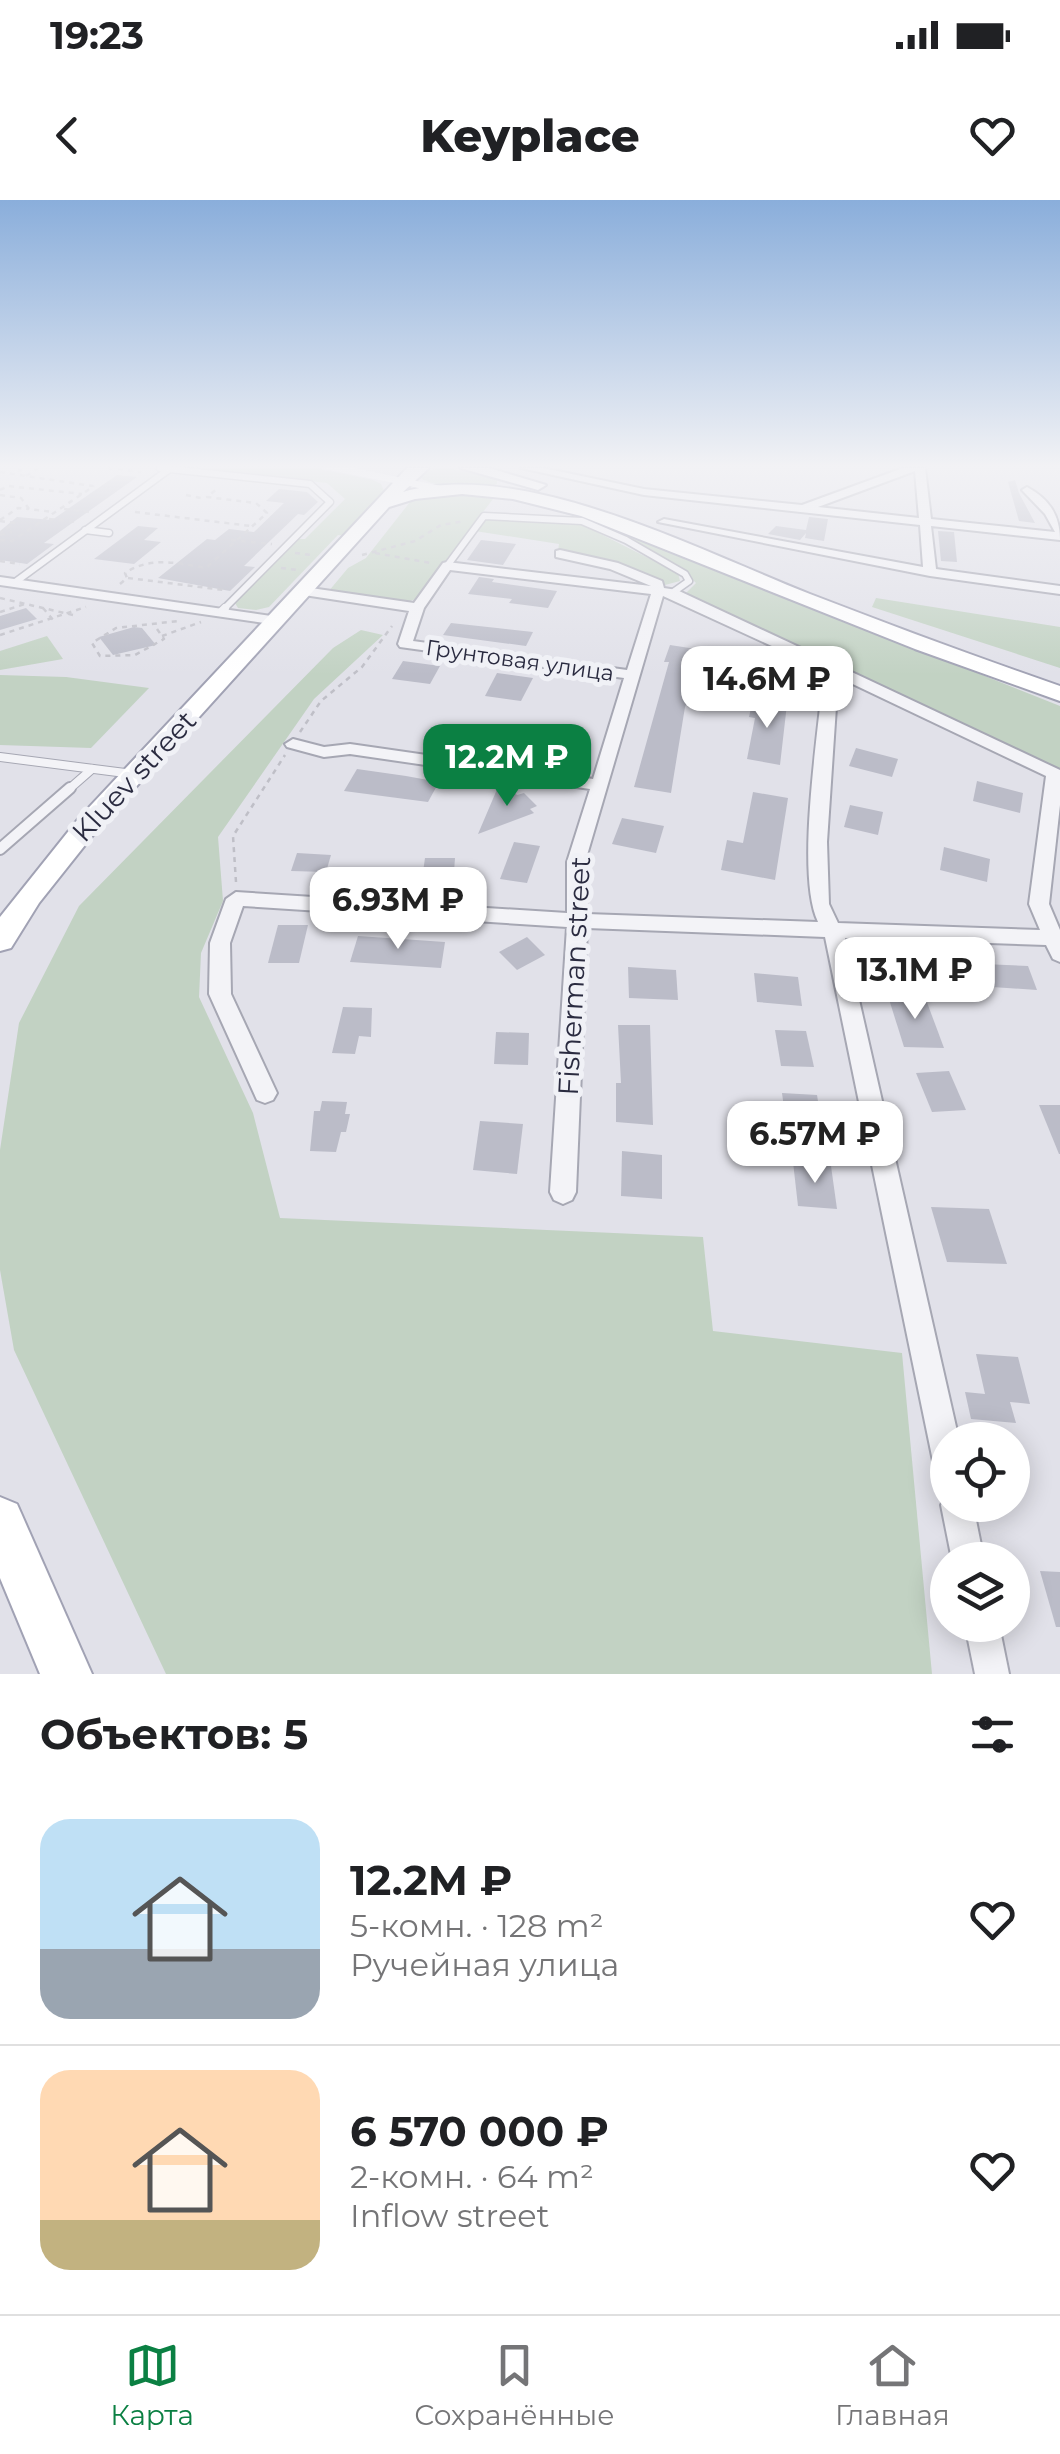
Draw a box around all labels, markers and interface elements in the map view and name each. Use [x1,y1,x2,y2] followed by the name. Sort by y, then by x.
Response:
[50,12,144,59] text: 19:23
[40,108,95,163] icon: back
[420,108,640,163] text: Keyplace
[965,108,1020,163] icon: heart
[424,634,616,687] street label: Грунтовая улица
[675,646,859,731] pin: 14.6M ₽
[703,659,831,698] text: 14.6M ₽
[65,704,203,848] street label: Kluev street
[415,724,599,809] pin: 12.2M ₽
[445,737,569,776] text: 12.2M ₽
[551,856,597,1096] street label: Fisherman street
[306,867,490,952] pin: 6.93M ₽
[332,880,464,919] text: 6.93M ₽
[823,937,1007,1022] pin: 13.1M ₽
[857,950,973,989] text: 13.1M ₽
[723,1101,907,1186] pin: 6.57M ₽
[749,1114,881,1153] text: 6.57M ₽
[930,1422,1030,1642] map controls
[930,1422,1030,1522] button: locate
[930,1542,1030,1642] button: layers
[965,1707,1020,1762] icon: filters
[40,1708,308,1760] text: Объектов: 5
[350,1854,512,1906] text: 12.2M ₽
[120,1859,240,1979] icon: home
[965,1892,1020,1947] icon: heart
[350,1906,603,1945] text: 5-комн. · 128 m²
[350,1945,619,1984] text: Ручейная улица
[350,2105,609,2157] text: 6 570 000 ₽
[120,2110,240,2230] icon: home
[965,2143,1020,2198] icon: heart
[350,2157,594,2196] text: 2-комн. · 64 m²
[350,2196,550,2235] text: Inflow street
[110,2338,194,2432] tab: Карта
[414,2338,615,2432] tab: Сохранённые
[835,2338,950,2432] tab: Главная

